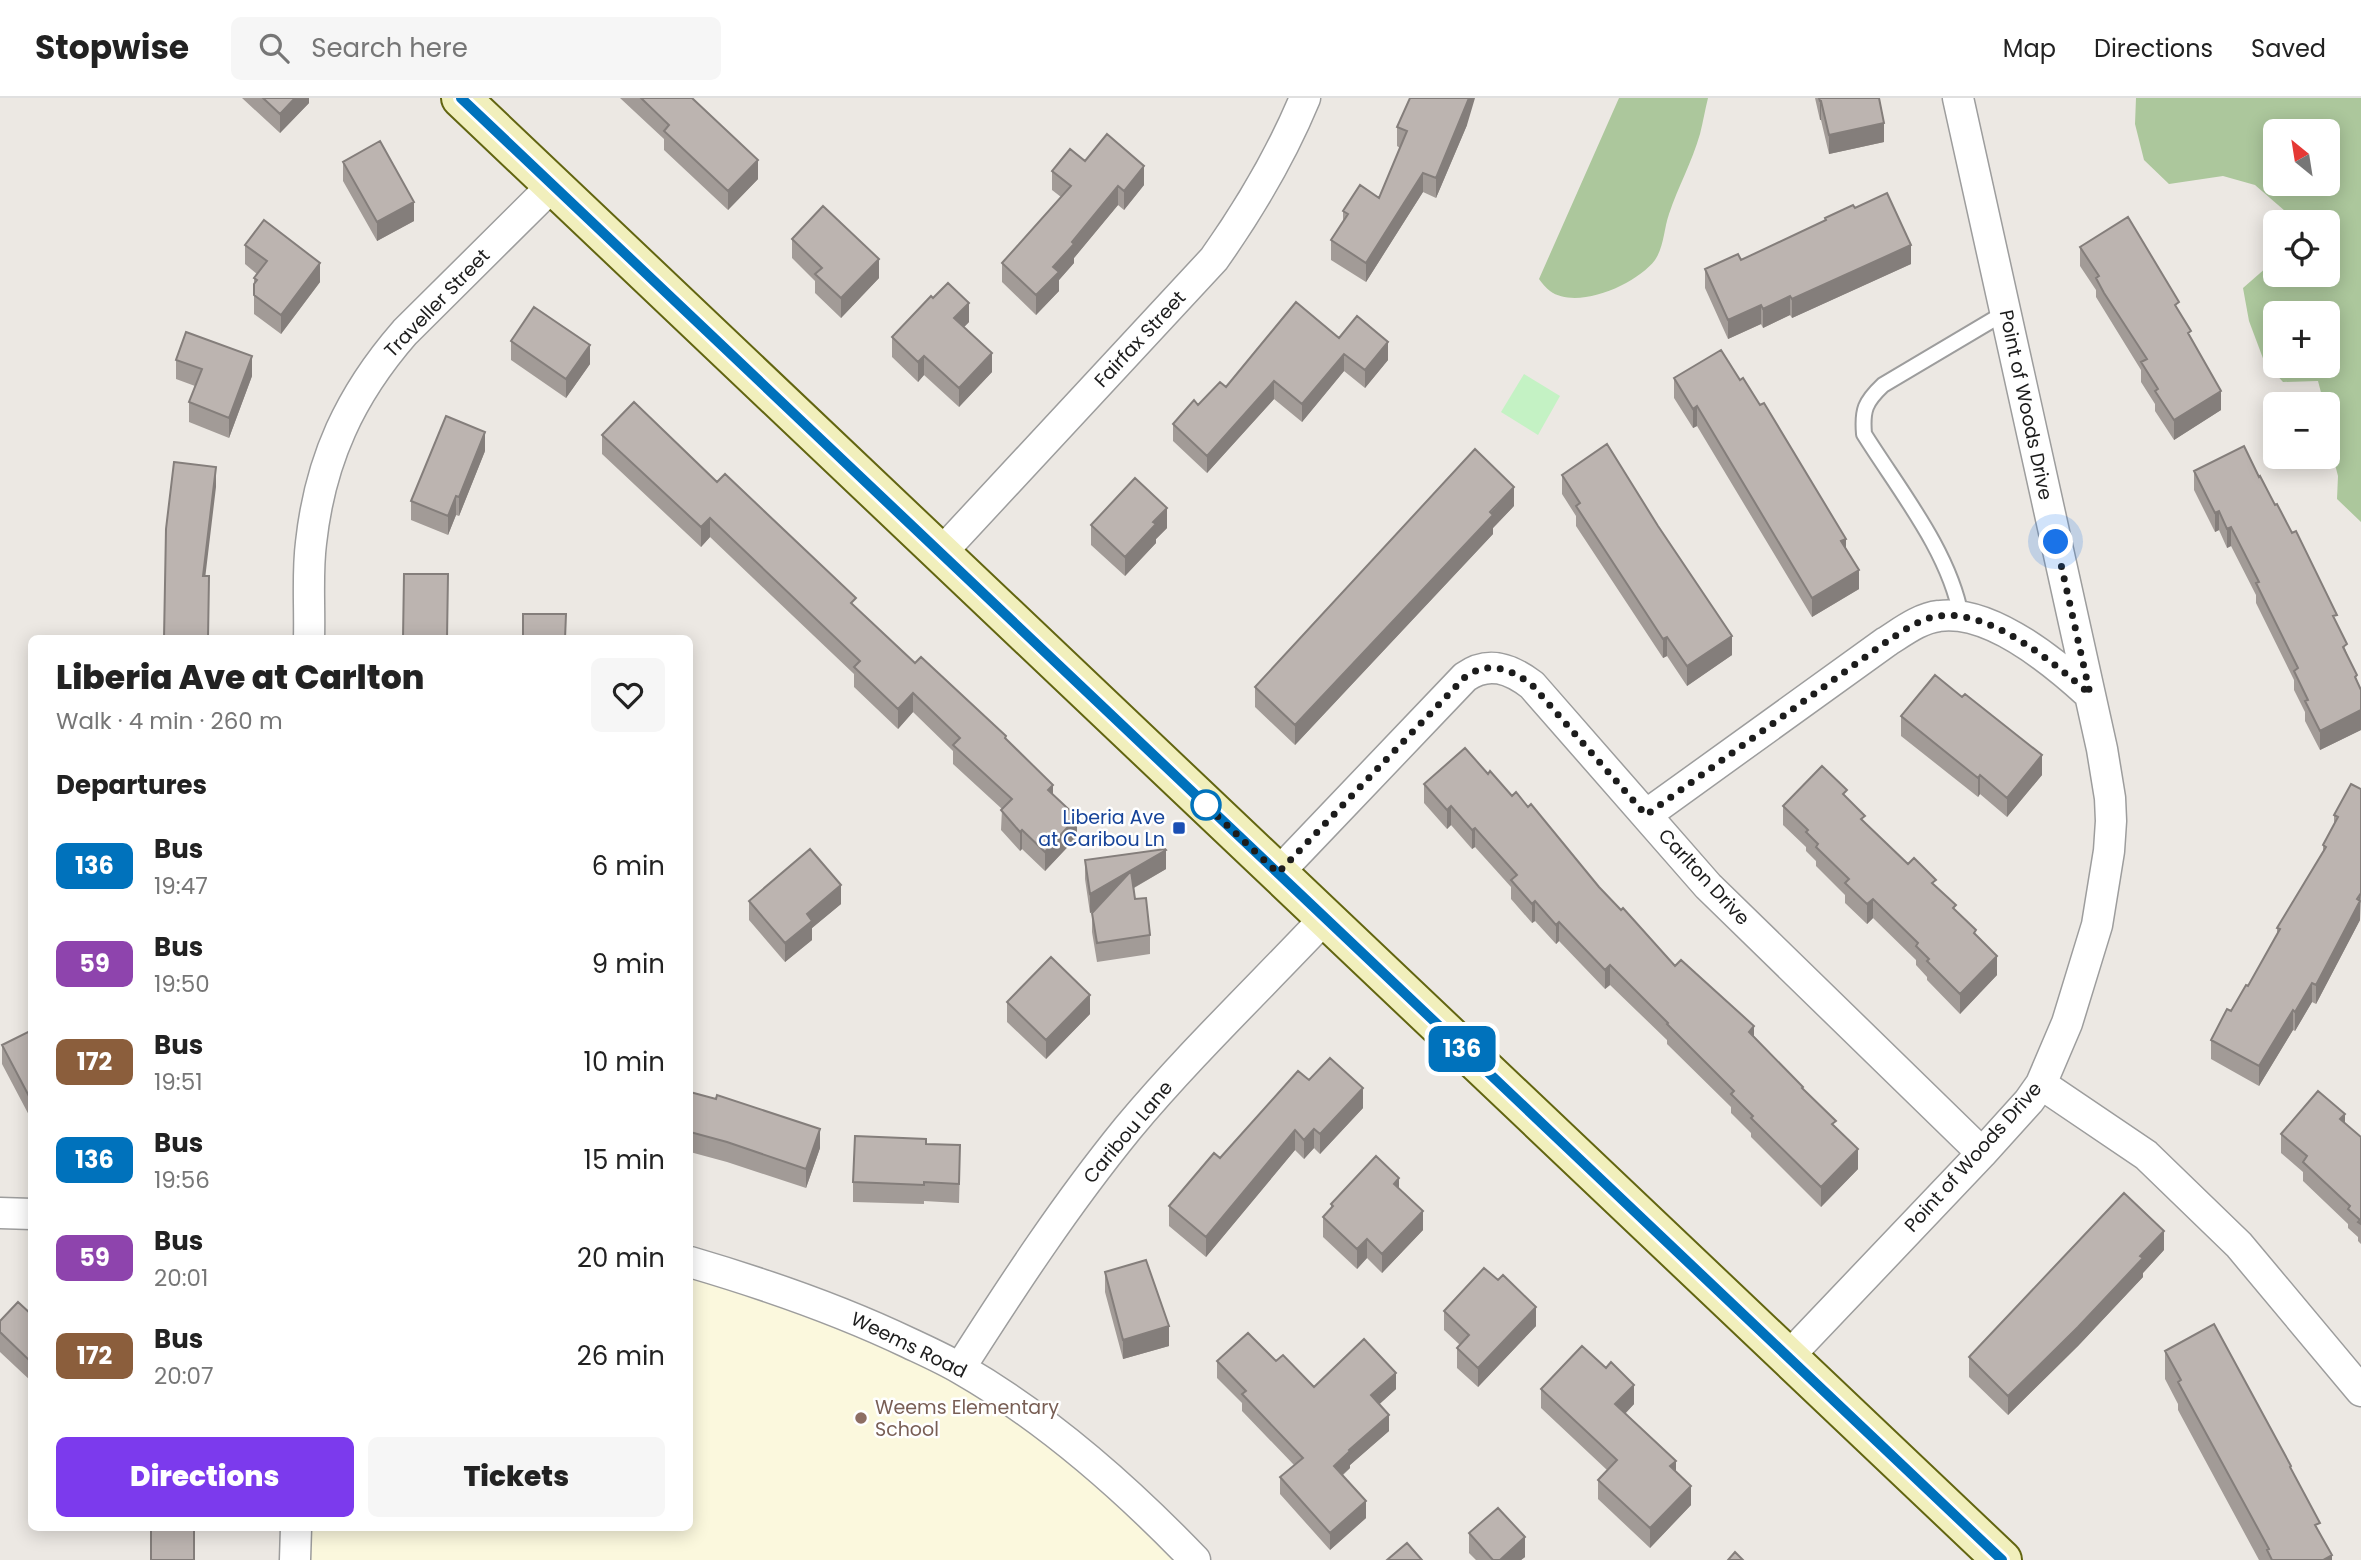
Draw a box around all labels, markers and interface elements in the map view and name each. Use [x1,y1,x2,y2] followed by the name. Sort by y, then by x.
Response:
[231,17,721,80] search box
[35,24,189,71] text: Stopwise
[255,29,293,67] icon: search
[311,30,468,66] text: Search here
[2003,32,2056,65] text: Map
[2094,32,2213,65] text: Directions
[2251,32,2326,65] text: Saved
[2263,119,2340,196] north arrow
[2263,119,2340,469] map controls
[2263,210,2340,287] button: locate
[378,243,496,363] street label: Traveller Street
[1088,285,1192,393] street label: Fairfax Street
[2263,301,2340,378] button: +
[1993,307,2059,503] street label: Point of Woods Drive
[2263,392,2340,469] button: −
[2038,524,2073,559] your location
[56,654,424,701] text: Liberia Ave at Carlton
[591,658,665,732] button: heart
[56,705,283,737] text: Walk · 4 min · 260 m
[56,767,207,803] text: Departures
[1191,790,1221,820] unlabelled marker
[1038,804,1165,853] place label: Liberia Ave at Caribou Ln
[1171,820,1187,836] marker: Liberia Ave at Caribou Ln
[1652,823,1756,931] street label: Carlton Drive
[154,831,203,867] text: Bus
[592,848,665,884] text: 6 min
[75,849,114,882] text: 136
[154,870,208,902] text: 19:47
[154,929,203,965] text: Bus
[592,946,665,982] text: 9 min
[79,947,110,980] text: 59
[154,968,210,1000] text: 19:50
[1422,1026,1502,1072] line badge: 136
[154,1027,203,1063] text: Bus
[1443,1032,1481,1065] text: 136
[584,1044,665,1080] text: 10 min
[77,1045,112,1078] text: 172
[154,1066,203,1098] text: 19:51
[1077,1075,1179,1189] street label: Caribou Lane
[1898,1076,2048,1238] street label: Point of Woods Drive
[154,1125,203,1161] text: Bus
[584,1142,665,1178] text: 15 min
[75,1143,114,1176] text: 136
[154,1164,210,1196] text: 19:56
[154,1223,203,1259] text: Bus
[577,1240,665,1276] text: 20 min
[79,1241,110,1274] text: 59
[154,1262,208,1294] text: 20:01
[846,1305,972,1385] street label: Weems Road
[154,1321,203,1357] text: Bus
[577,1338,665,1374] text: 26 min
[77,1339,112,1372] text: 172
[154,1360,214,1392] text: 20:07
[875,1394,1059,1443] place label: Weems Elementary School
[853,1410,869,1426] marker: Weems Elementary School
[56,1437,354,1517] button: Directions
[368,1437,665,1517] button: Tickets

